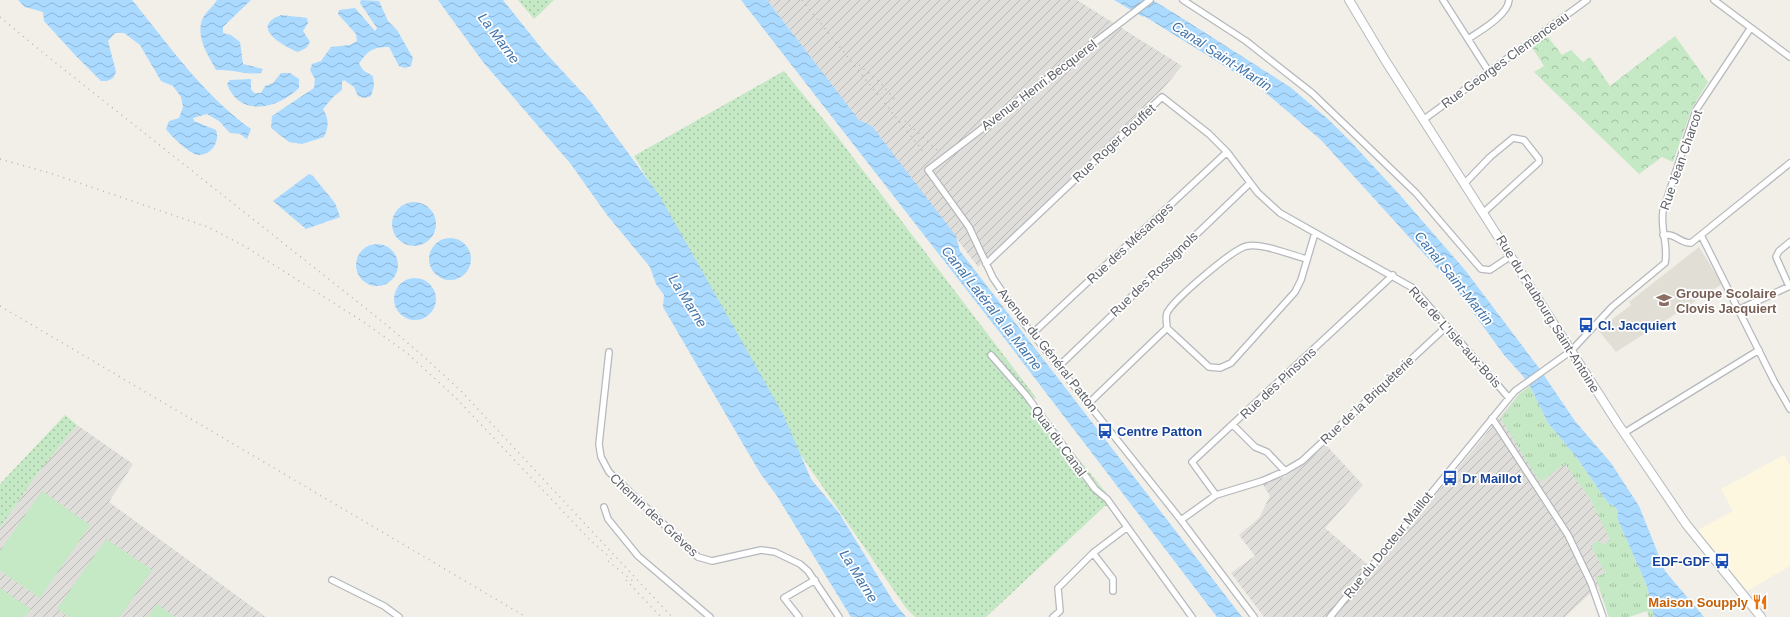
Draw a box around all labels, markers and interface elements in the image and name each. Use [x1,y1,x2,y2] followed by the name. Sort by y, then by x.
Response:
[1438,9,1572,111] street label: Rue Georges Clemenceau
[475,10,523,67] water label: La Marne
[1169,18,1275,94] water label: Canal Saint-Martin
[978,37,1100,133] street label: Avenue Henri Becquerel
[1070,101,1159,185] street label: Rue Roger Bouffet
[1657,108,1705,212] street label: Rue Jean Charcot
[1084,199,1176,287] street label: Rue des Mésanges
[1107,228,1201,320] street label: Rue des Rossignols
[1411,228,1497,328] water label: Canal Saint-Martin
[1493,232,1603,396] street label: Rue du Faubourg Saint-Antoine
[939,243,1046,373] water label: Canal Latéral à la Marne
[666,272,711,330] water label: La Marne
[1406,284,1505,391] street label: Rue de L'Isle-aux-Bois
[995,285,1101,415] street label: Avenue du Général Patton
[1676,286,1777,316] place label: Groupe Scolaire Clovis Jacquiert
[1655,291,1673,309] school or university icon: Groupe Scolaire Clovis Jacquiert
[1577,316,1595,334] bus stop icon: Cl. Jacquiert
[1598,318,1677,333] place label: Cl. Jacquiert
[1237,344,1319,422] street label: Rue des Pinsons
[1317,353,1417,447] street label: Rue de la Briquèterie
[1029,403,1090,479] street label: Quai du Canal
[1096,422,1114,440] bus stop icon: Centre Patton
[1117,424,1202,439] place label: Centre Patton
[1441,469,1459,487] bus stop icon: Dr Maillot
[607,470,701,560] street label: Chemin des Grèves
[1462,471,1522,486] place label: Dr Maillot
[1341,489,1436,601] street label: Rue du Docteur Maillot
[837,547,882,605] water label: La Marne
[1713,552,1731,570] bus stop icon: EDF-GDF
[1652,554,1710,569] place label: EDF-GDF
[1751,593,1769,611] restaurant icon: Maison Soupply
[1648,595,1749,610] place label: Maison Soupply

